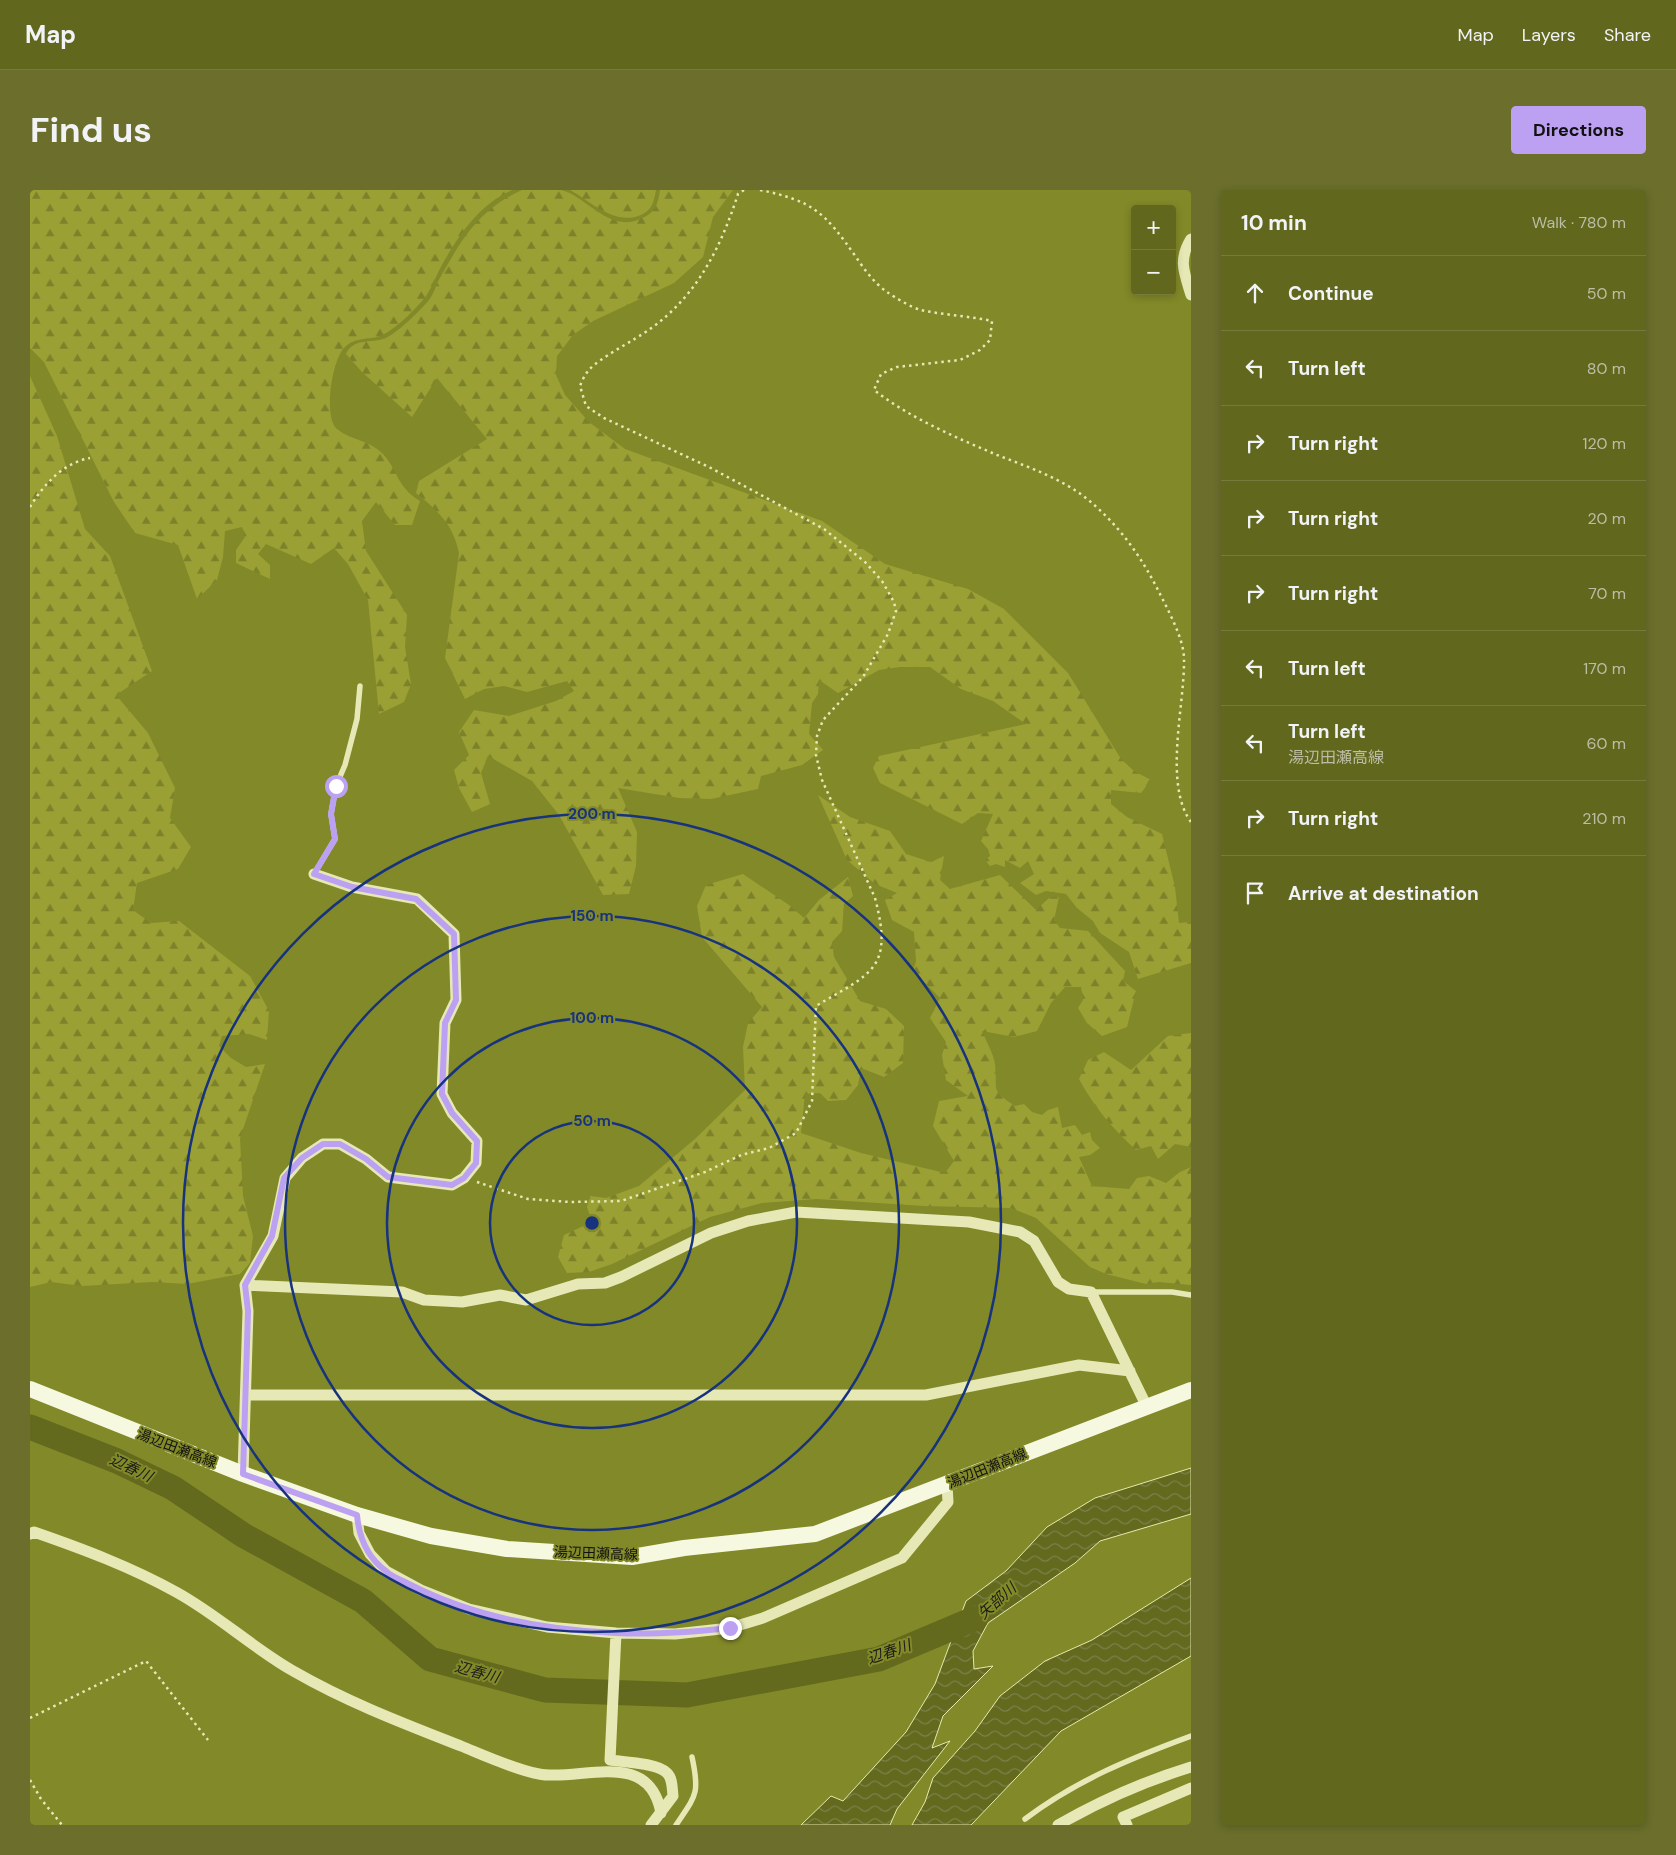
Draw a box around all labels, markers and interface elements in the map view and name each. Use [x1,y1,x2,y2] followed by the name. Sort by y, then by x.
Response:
[25,19,76,50] text: Map
[1458,23,1494,47] text: Map
[1522,23,1576,47] text: Layers
[1604,23,1651,47] text: Share
[1511,106,1646,154] button: Directions
[30,107,152,153] text: Find us
[1131,205,1176,295] map controls
[1131,205,1176,250] button: +
[1241,209,1307,237] text: 10 min
[1532,212,1626,233] text: Walk · 780 m
[1131,250,1176,295] button: −
[1241,279,1269,307] icon: ahead
[1288,281,1374,306] text: Continue
[1587,283,1626,304] text: 50 m
[1241,354,1269,382] icon: left
[1288,356,1366,381] text: Turn left
[1587,358,1626,379] text: 80 m
[1241,429,1269,457] icon: right
[1288,431,1378,456] text: Turn right
[1582,433,1626,454] text: 120 m
[1241,504,1269,532] icon: right
[1288,506,1378,531] text: Turn right
[1587,508,1626,529] text: 20 m
[1241,579,1269,607] icon: right
[1288,581,1378,606] text: Turn right
[1588,583,1626,604] text: 70 m
[1241,654,1269,682] icon: left
[1288,656,1366,681] text: Turn left
[1583,658,1626,679] text: 170 m
[1288,719,1366,744] text: Turn left
[1241,729,1269,757] icon: left
[1586,733,1626,754] text: 60 m
[1288,747,1384,768] text: 湯辺田瀬高線
[325,775,348,798] route start
[568,804,616,824] text: 200 m
[1241,804,1269,832] icon: right
[1288,806,1378,831] text: Turn right
[1582,808,1626,829] text: 210 m
[1241,879,1269,907] icon: arrive
[1288,881,1479,906] text: Arrive at destination
[571,906,614,926] text: 150 m
[570,1008,614,1028] text: 100 m
[573,1111,611,1131] text: 50 m
[583,1214,601,1232] centre of rings
[135,1425,219,1471] street label: 湯辺田瀬高線
[945,1444,1029,1492] street label: 湯辺田瀬高線
[106,1449,157,1487] water label: 辺春川
[554,1543,638,1563] street label: 湯辺田瀬高線
[974,1577,1022,1623] water label: 矢部川
[719,1617,742,1640] route end
[864,1635,915,1669] water label: 辺春川
[453,1657,503,1688] water label: 辺春川

